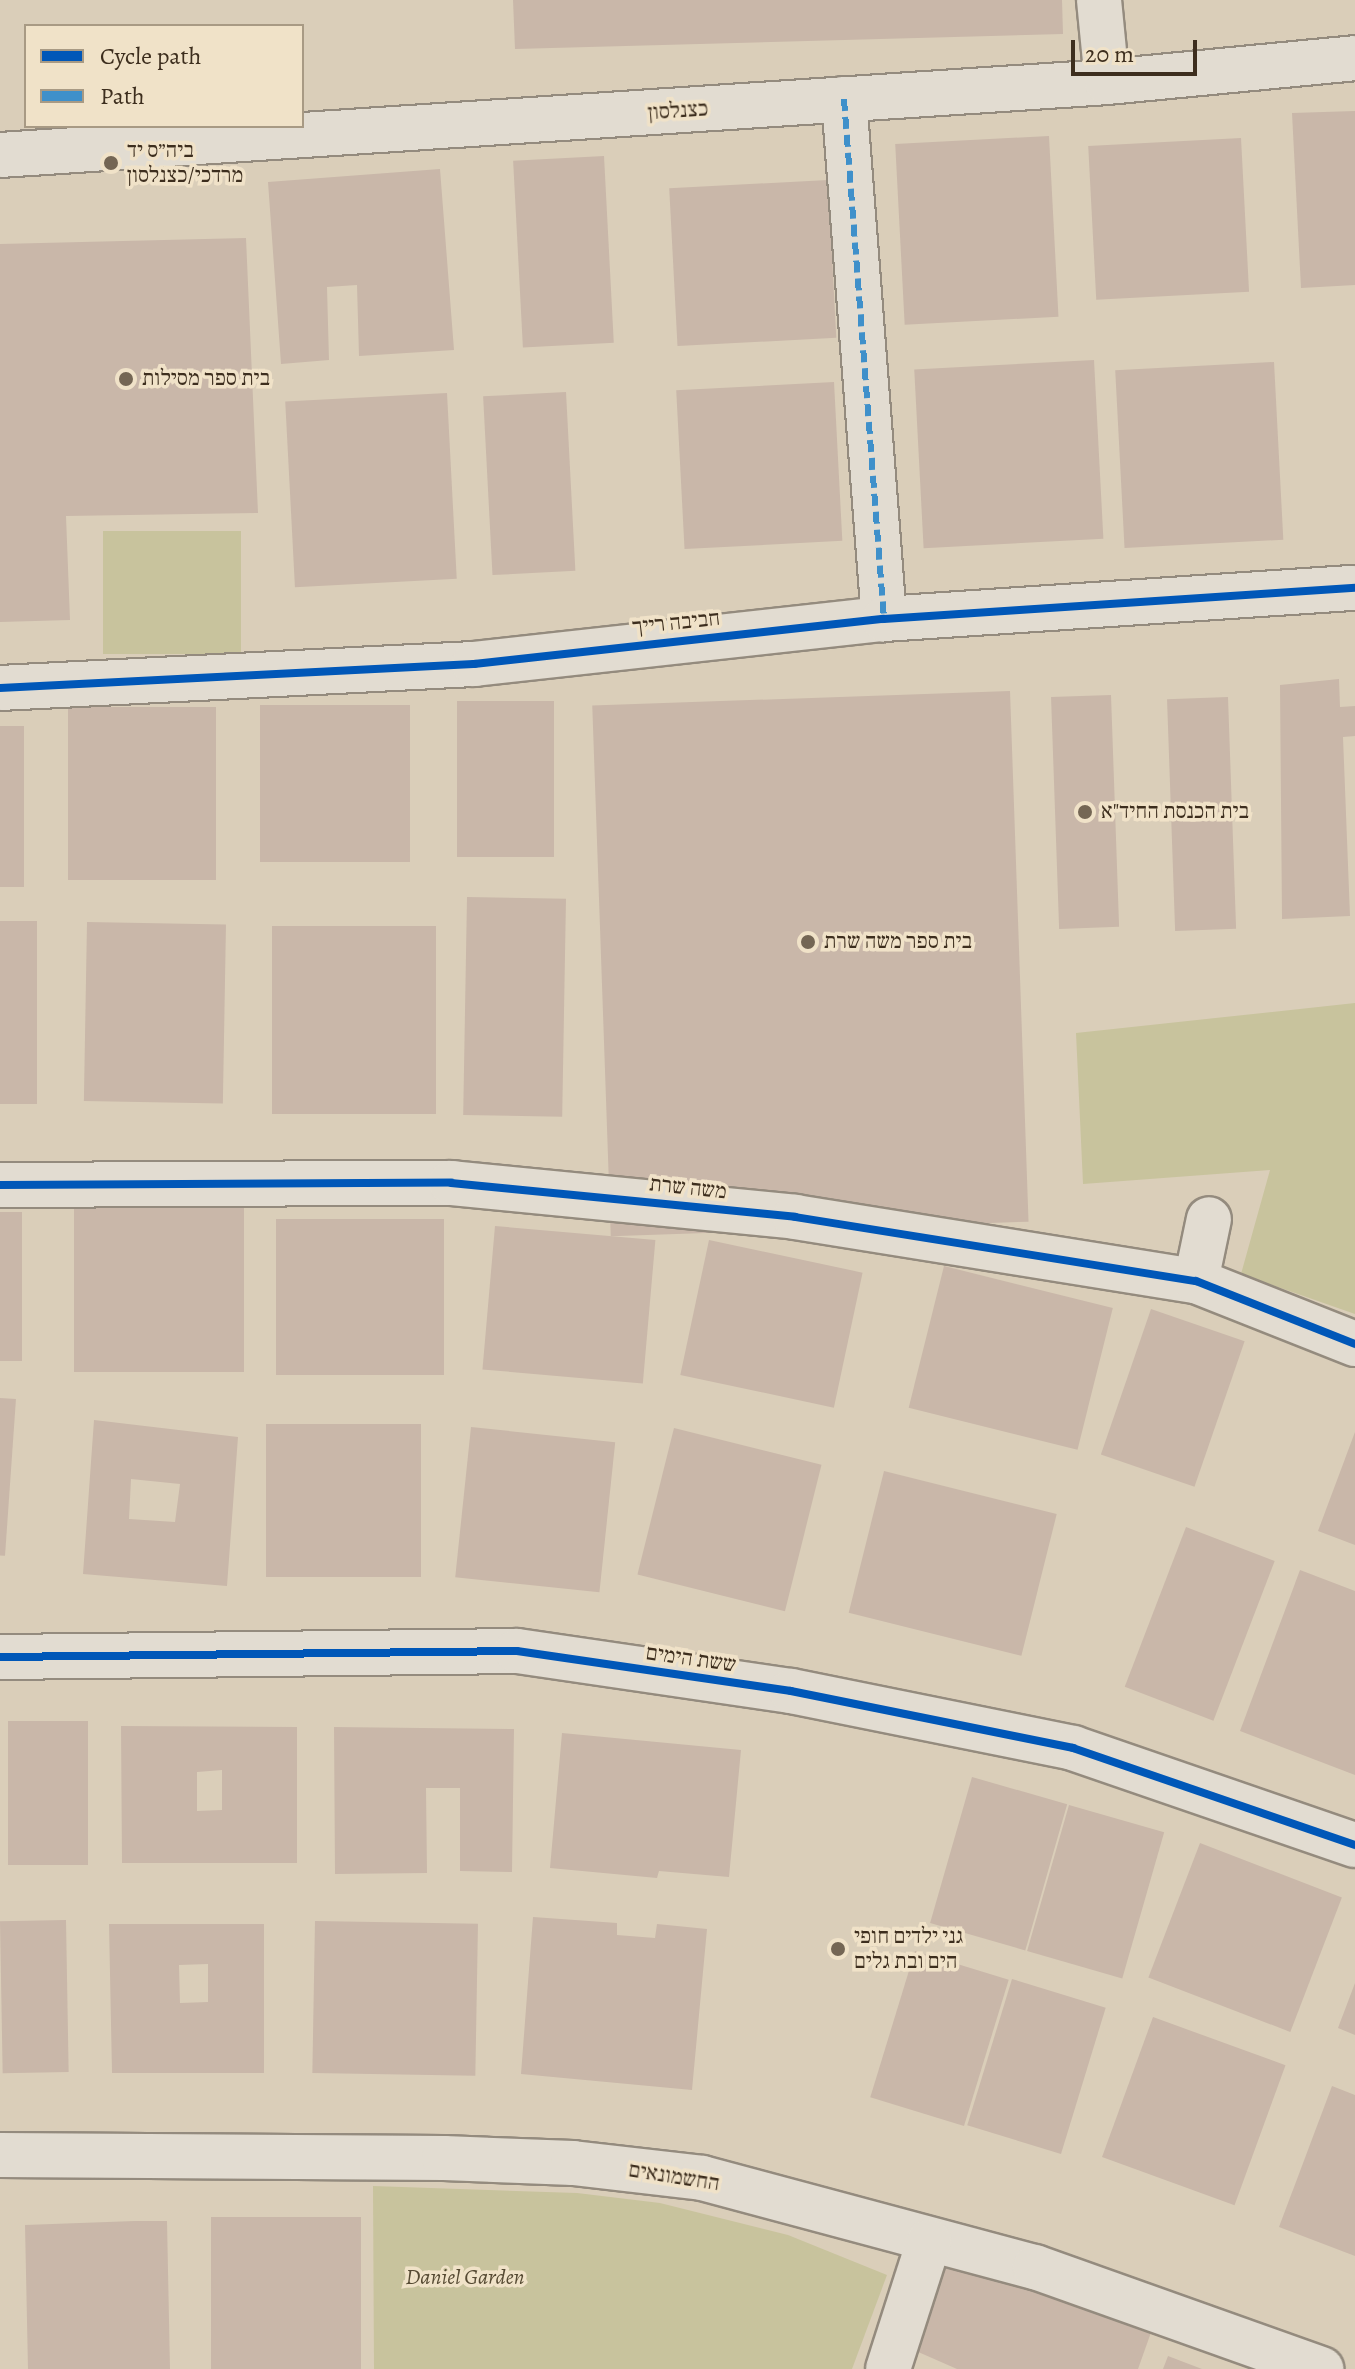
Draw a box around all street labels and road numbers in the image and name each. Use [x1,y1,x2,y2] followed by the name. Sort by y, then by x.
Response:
[647,96,709,126] street label: כצנלסון
[631,605,721,641] street label: חביבה רייך
[648,1171,728,1205] street label: משה שרת
[644,1640,738,1678] street label: ששת הימים
[627,2157,721,2197] street label: החשמונאים

